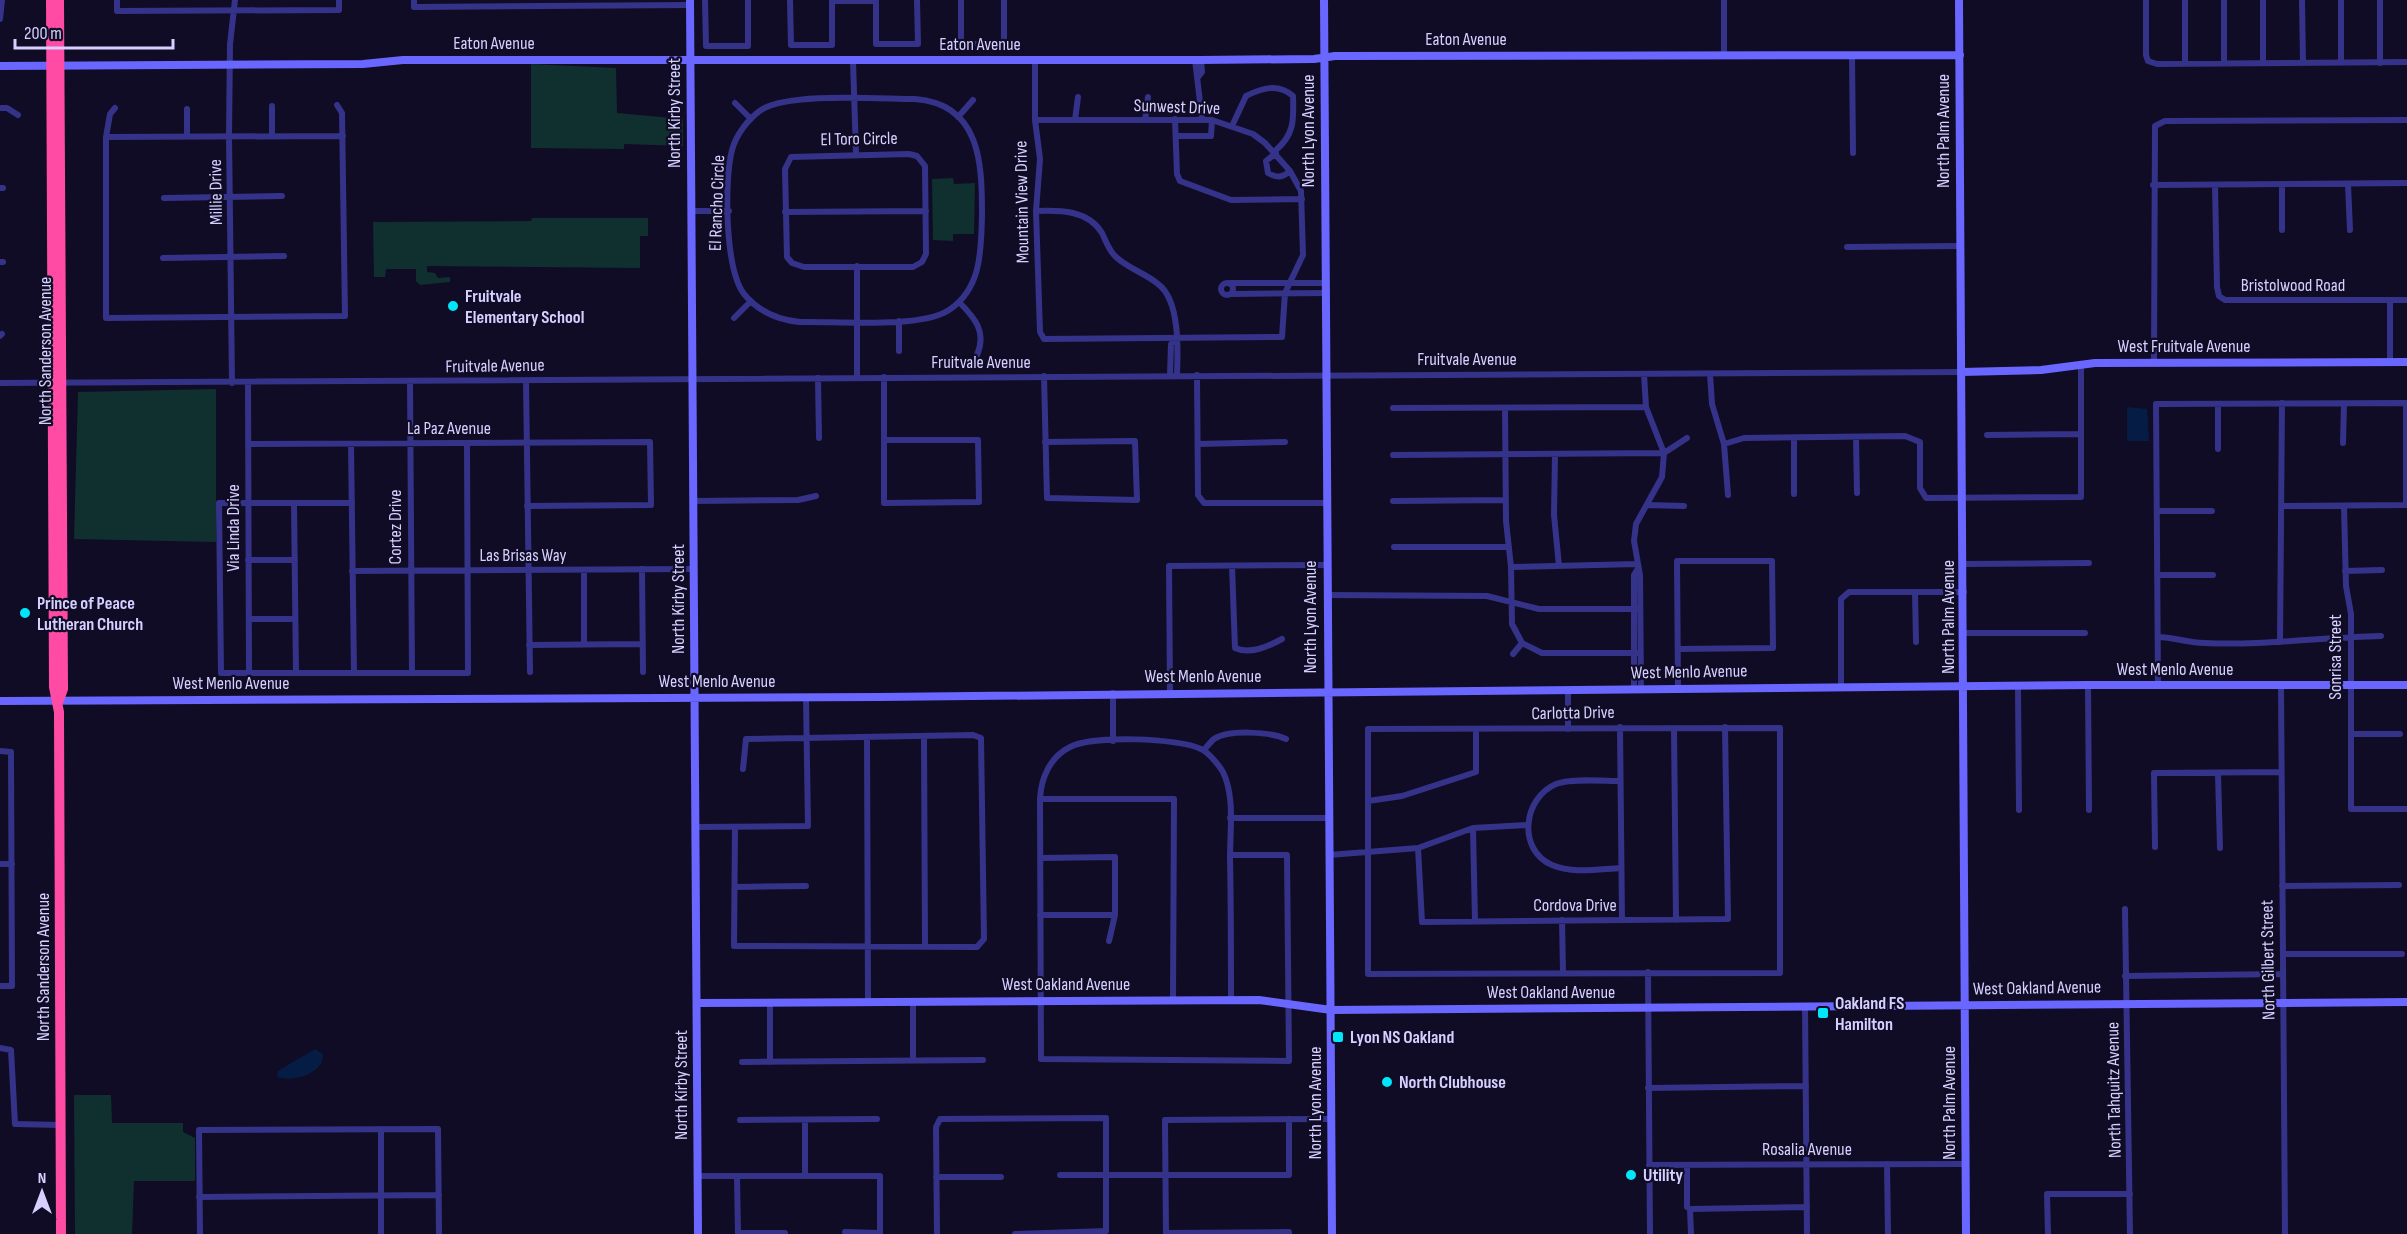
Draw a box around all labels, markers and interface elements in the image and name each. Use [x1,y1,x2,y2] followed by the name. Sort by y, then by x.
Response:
[15,12,172,50] scale bar
[24,23,62,44] text: 200 m
[1425,29,1507,50] street label: Eaton Avenue
[453,33,535,54] street label: Eaton Avenue
[939,34,1021,55] street label: Eaton Avenue
[664,58,685,168] street label: North Kirby Street
[1298,74,1319,188] street label: North Lyon Avenue
[1933,74,1954,188] street label: North Palm Avenue
[1133,95,1221,119] street label: Sunwest Drive
[820,128,898,150] street label: El Toro Circle
[1010,140,1034,264] street label: Mountain View Drive
[705,154,729,252] street label: El Rancho Circle
[205,159,227,225] street label: Millie Drive
[2241,275,2345,296] street label: Bristolwood Road
[35,277,56,425] street label: North Sanderson Avenue
[465,286,584,328] place label: Fruitvale Elementary School
[446,299,460,313] marker: Fruitvale Elementary School
[2118,336,2250,357] street label: West Fruitvale Avenue
[1417,349,1517,370] street label: Fruitvale Avenue
[931,352,1031,373] street label: Fruitvale Avenue
[445,355,545,377] street label: Fruitvale Avenue
[407,418,491,439] street label: La Paz Avenue
[223,484,244,572] street label: Via Linda Drive
[385,490,406,564] street label: Cortez Drive
[668,544,689,654] street label: North Kirby Street
[479,545,567,566] street label: Las Brisas Way
[1300,560,1321,674] street label: North Lyon Avenue
[1938,560,1959,674] street label: North Palm Avenue
[37,593,143,635] place label: Prince of Peace Lutheran Church
[18,606,32,620] marker: Prince of Peace Lutheran Church
[2325,614,2346,700] street label: Sonrisa Street
[2117,659,2233,680] street label: West Menlo Avenue
[1630,660,1748,684] street label: West Menlo Avenue
[1145,666,1261,687] street label: West Menlo Avenue
[659,671,775,692] street label: West Menlo Avenue
[173,673,289,694] street label: West Menlo Avenue
[1531,702,1615,724] street label: Carlotta Drive
[33,893,54,1041] street label: North Sanderson Avenue
[1533,895,1617,916] street label: Cordova Drive
[2256,899,2280,1020] street label: North Gilbert Street
[1002,974,1130,995] street label: West Oakland Avenue
[1973,976,2101,1000] street label: West Oakland Avenue
[1487,982,1615,1003] street label: West Oakland Avenue
[1835,993,1904,1035] place label: Oakland FS Hamilton
[1816,1006,1830,1020] marker: Oakland FS Hamilton
[2102,1022,2126,1158] street label: North Tahquitz Avenue
[1350,1027,1454,1048] place label: Lyon NS Oakland
[671,1030,692,1140] street label: North Kirby Street
[1331,1030,1345,1044] marker: Lyon NS Oakland
[1305,1046,1326,1160] street label: North Lyon Avenue
[1939,1046,1960,1160] street label: North Palm Avenue
[1399,1072,1506,1093] place label: North Clubhouse
[1380,1075,1394,1089] marker: North Clubhouse
[1762,1139,1852,1160] street label: Rosalia Avenue
[12,1162,72,1222] north arrow
[1643,1165,1684,1186] place label: Utility
[1624,1168,1638,1182] marker: Utility
[38,1169,46,1188] text: N

